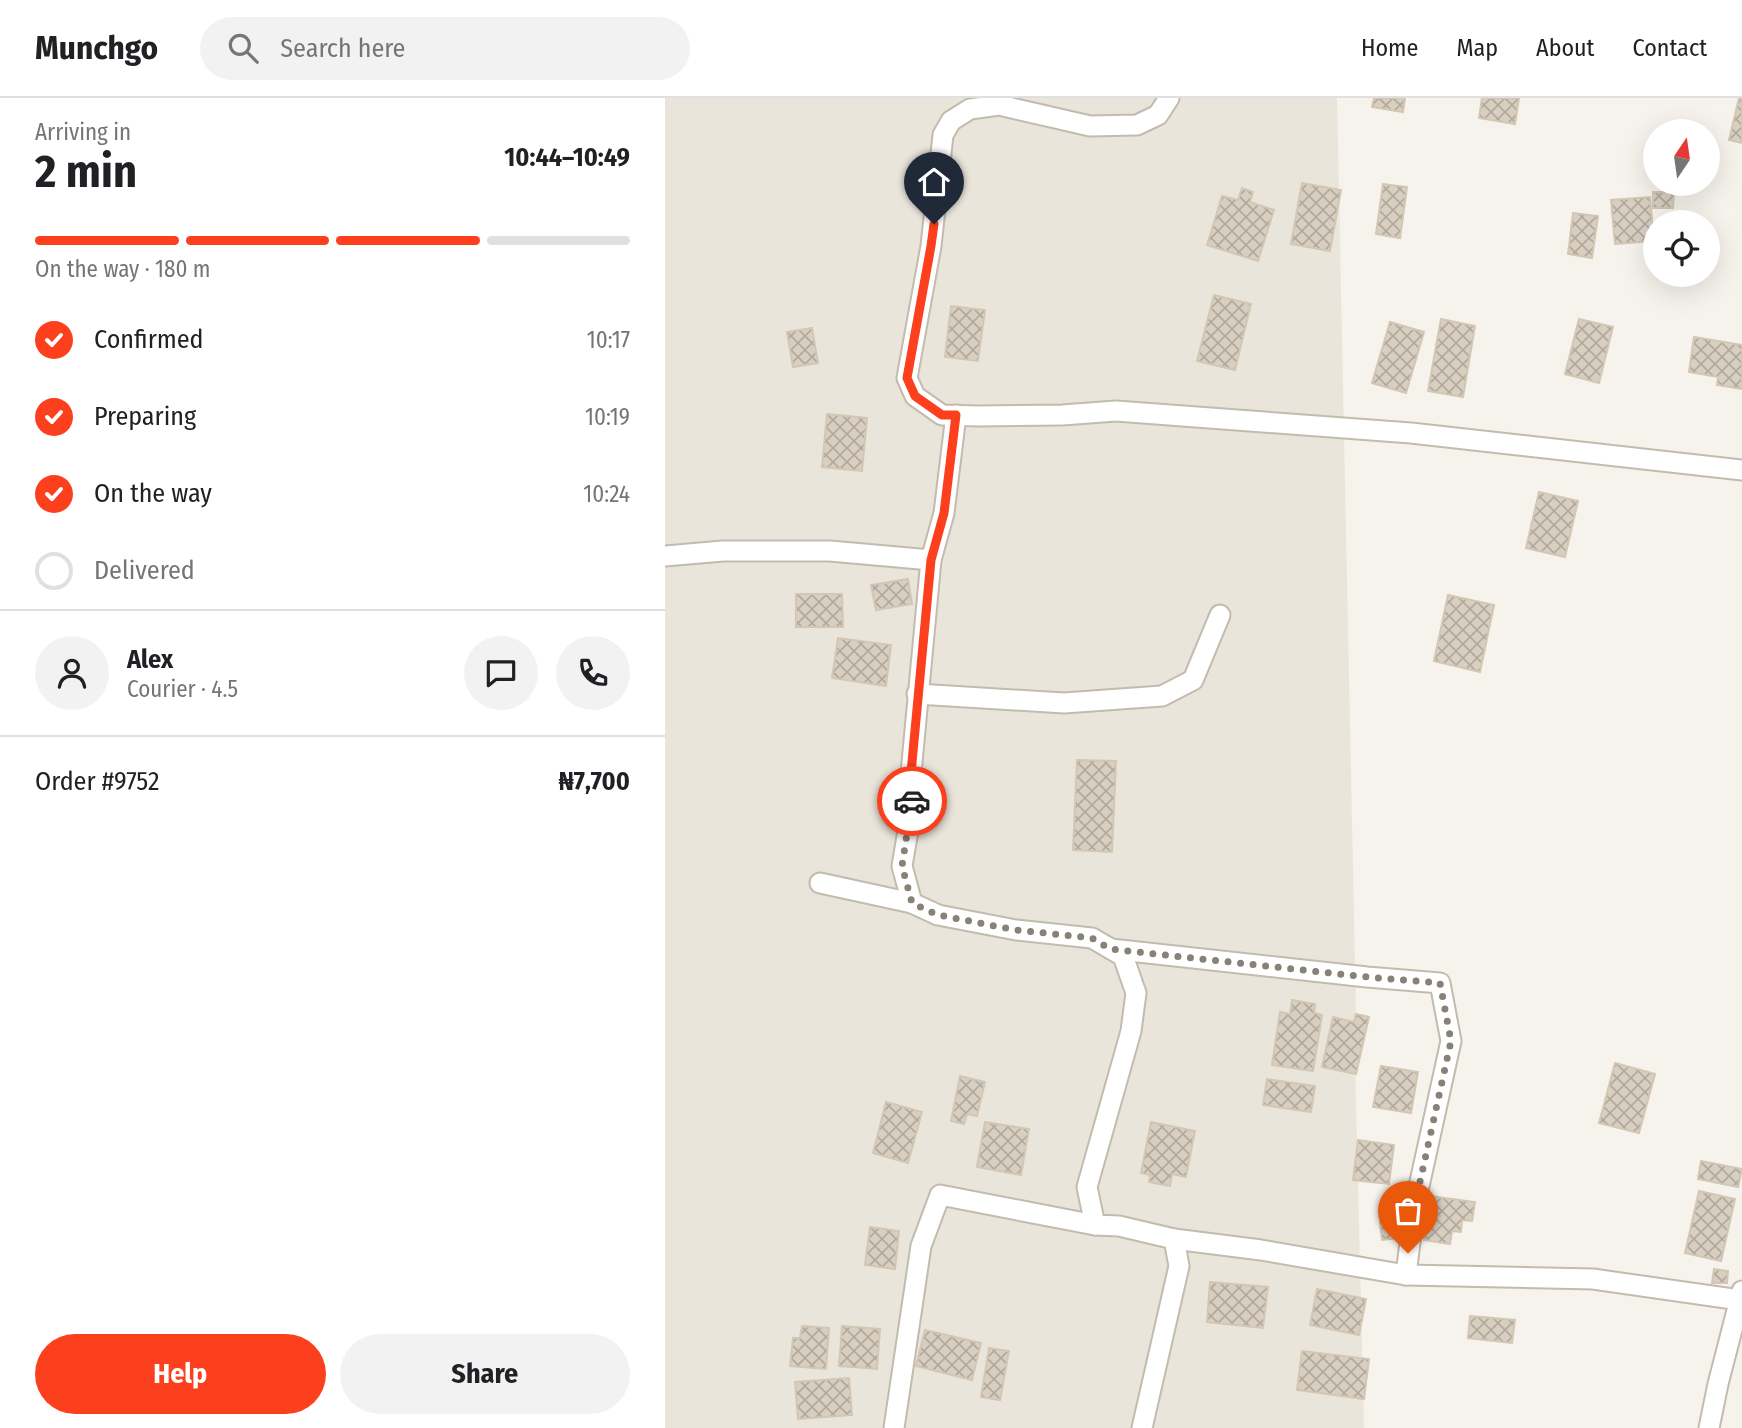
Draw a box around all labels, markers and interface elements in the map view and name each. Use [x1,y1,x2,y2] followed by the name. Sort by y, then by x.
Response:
[200,17,690,80] search box
[35,28,158,68] text: Munchgo
[224,29,262,67] icon: search
[280,33,405,64] text: Search here
[1361,34,1418,62] text: Home
[1456,34,1498,62] text: Map
[1536,34,1594,62] text: About
[1632,34,1707,62] text: Contact
[35,118,131,146] text: Arriving in
[1643,119,1720,196] north arrow
[1643,119,1720,287] map controls
[504,142,630,173] text: 10:44–10:49
[35,144,137,199] text: 2 min
[904,152,964,224] pin
[915,163,953,201] icon: home
[1643,210,1720,287] button: locate
[35,255,211,283] text: On the way · 180 m
[35,321,73,359] icon: check
[94,324,204,355] text: Confirmed
[587,326,630,354] text: 10:17
[35,398,73,436] icon: check
[94,401,196,432] text: Preparing
[585,403,630,431] text: 10:19
[35,475,73,513] icon: check
[94,478,212,509] text: On the way
[583,480,630,508] text: 10:24
[94,555,195,586] text: Delivered
[35,636,109,710] button: person
[464,636,538,710] button: chat
[556,636,630,710] button: phone
[127,644,173,675] text: Alex
[127,675,238,703] text: Courier · 4.5
[35,766,160,797] text: Order #9752
[558,766,630,797] text: ₦7,700
[877,766,947,836] courier
[893,782,931,820] icon: car
[1378,1181,1438,1253] pin
[1389,1192,1427,1230] icon: bag
[35,1334,326,1414] button: Help
[340,1334,630,1414] button: Share

